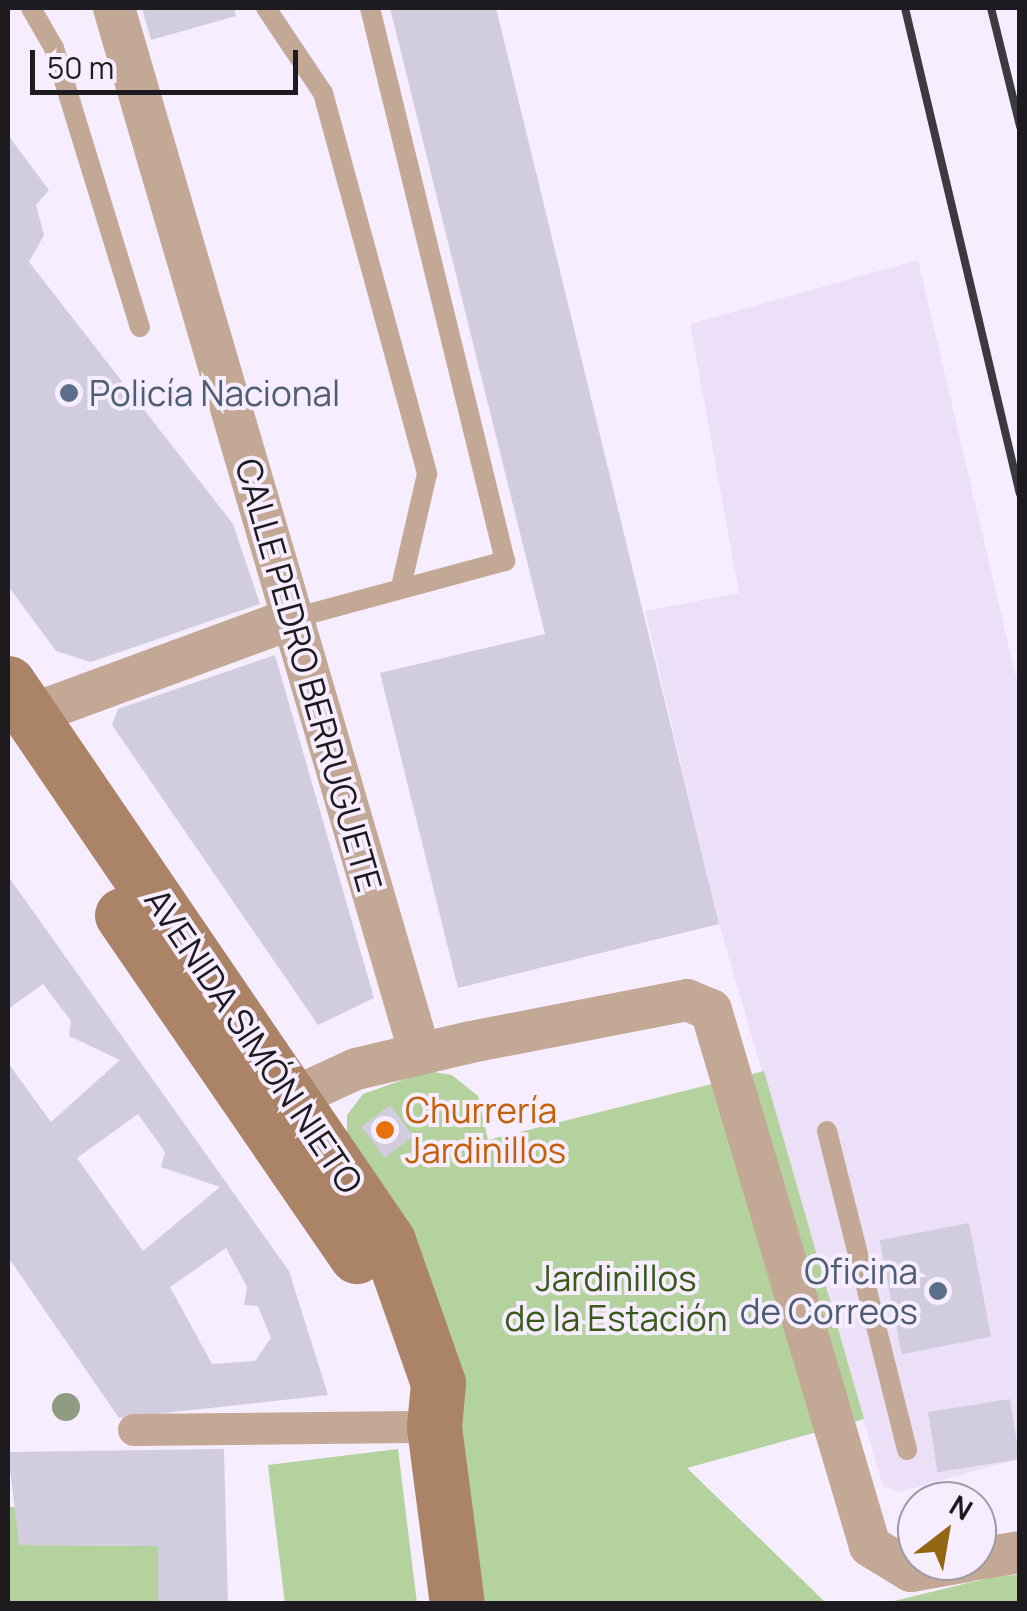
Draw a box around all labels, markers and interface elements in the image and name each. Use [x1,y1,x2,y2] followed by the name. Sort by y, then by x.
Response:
[35,30,302,92] scale bar
[47,47,114,88] text: 50 m
[89,372,340,414] place label: Policía Nacional
[58,382,80,404] marker: Policía Nacional
[227,454,391,896] street label: CALLE PEDRO BERRUGUETE
[136,881,372,1201] street label: AVENIDA SIMÓN NIETO
[405,1089,566,1171] place label: Churrería Jardinillos
[374,1119,396,1141] marker: Churrería Jardinillos
[740,1250,918,1332] place label: Oficina de Correos
[504,1257,728,1339] park label: Jardinillos de la Estación
[927,1280,949,1302] marker: Oficina de Correos
[897,1481,997,1581] north arrow
[943,1486,980,1528] text: N

